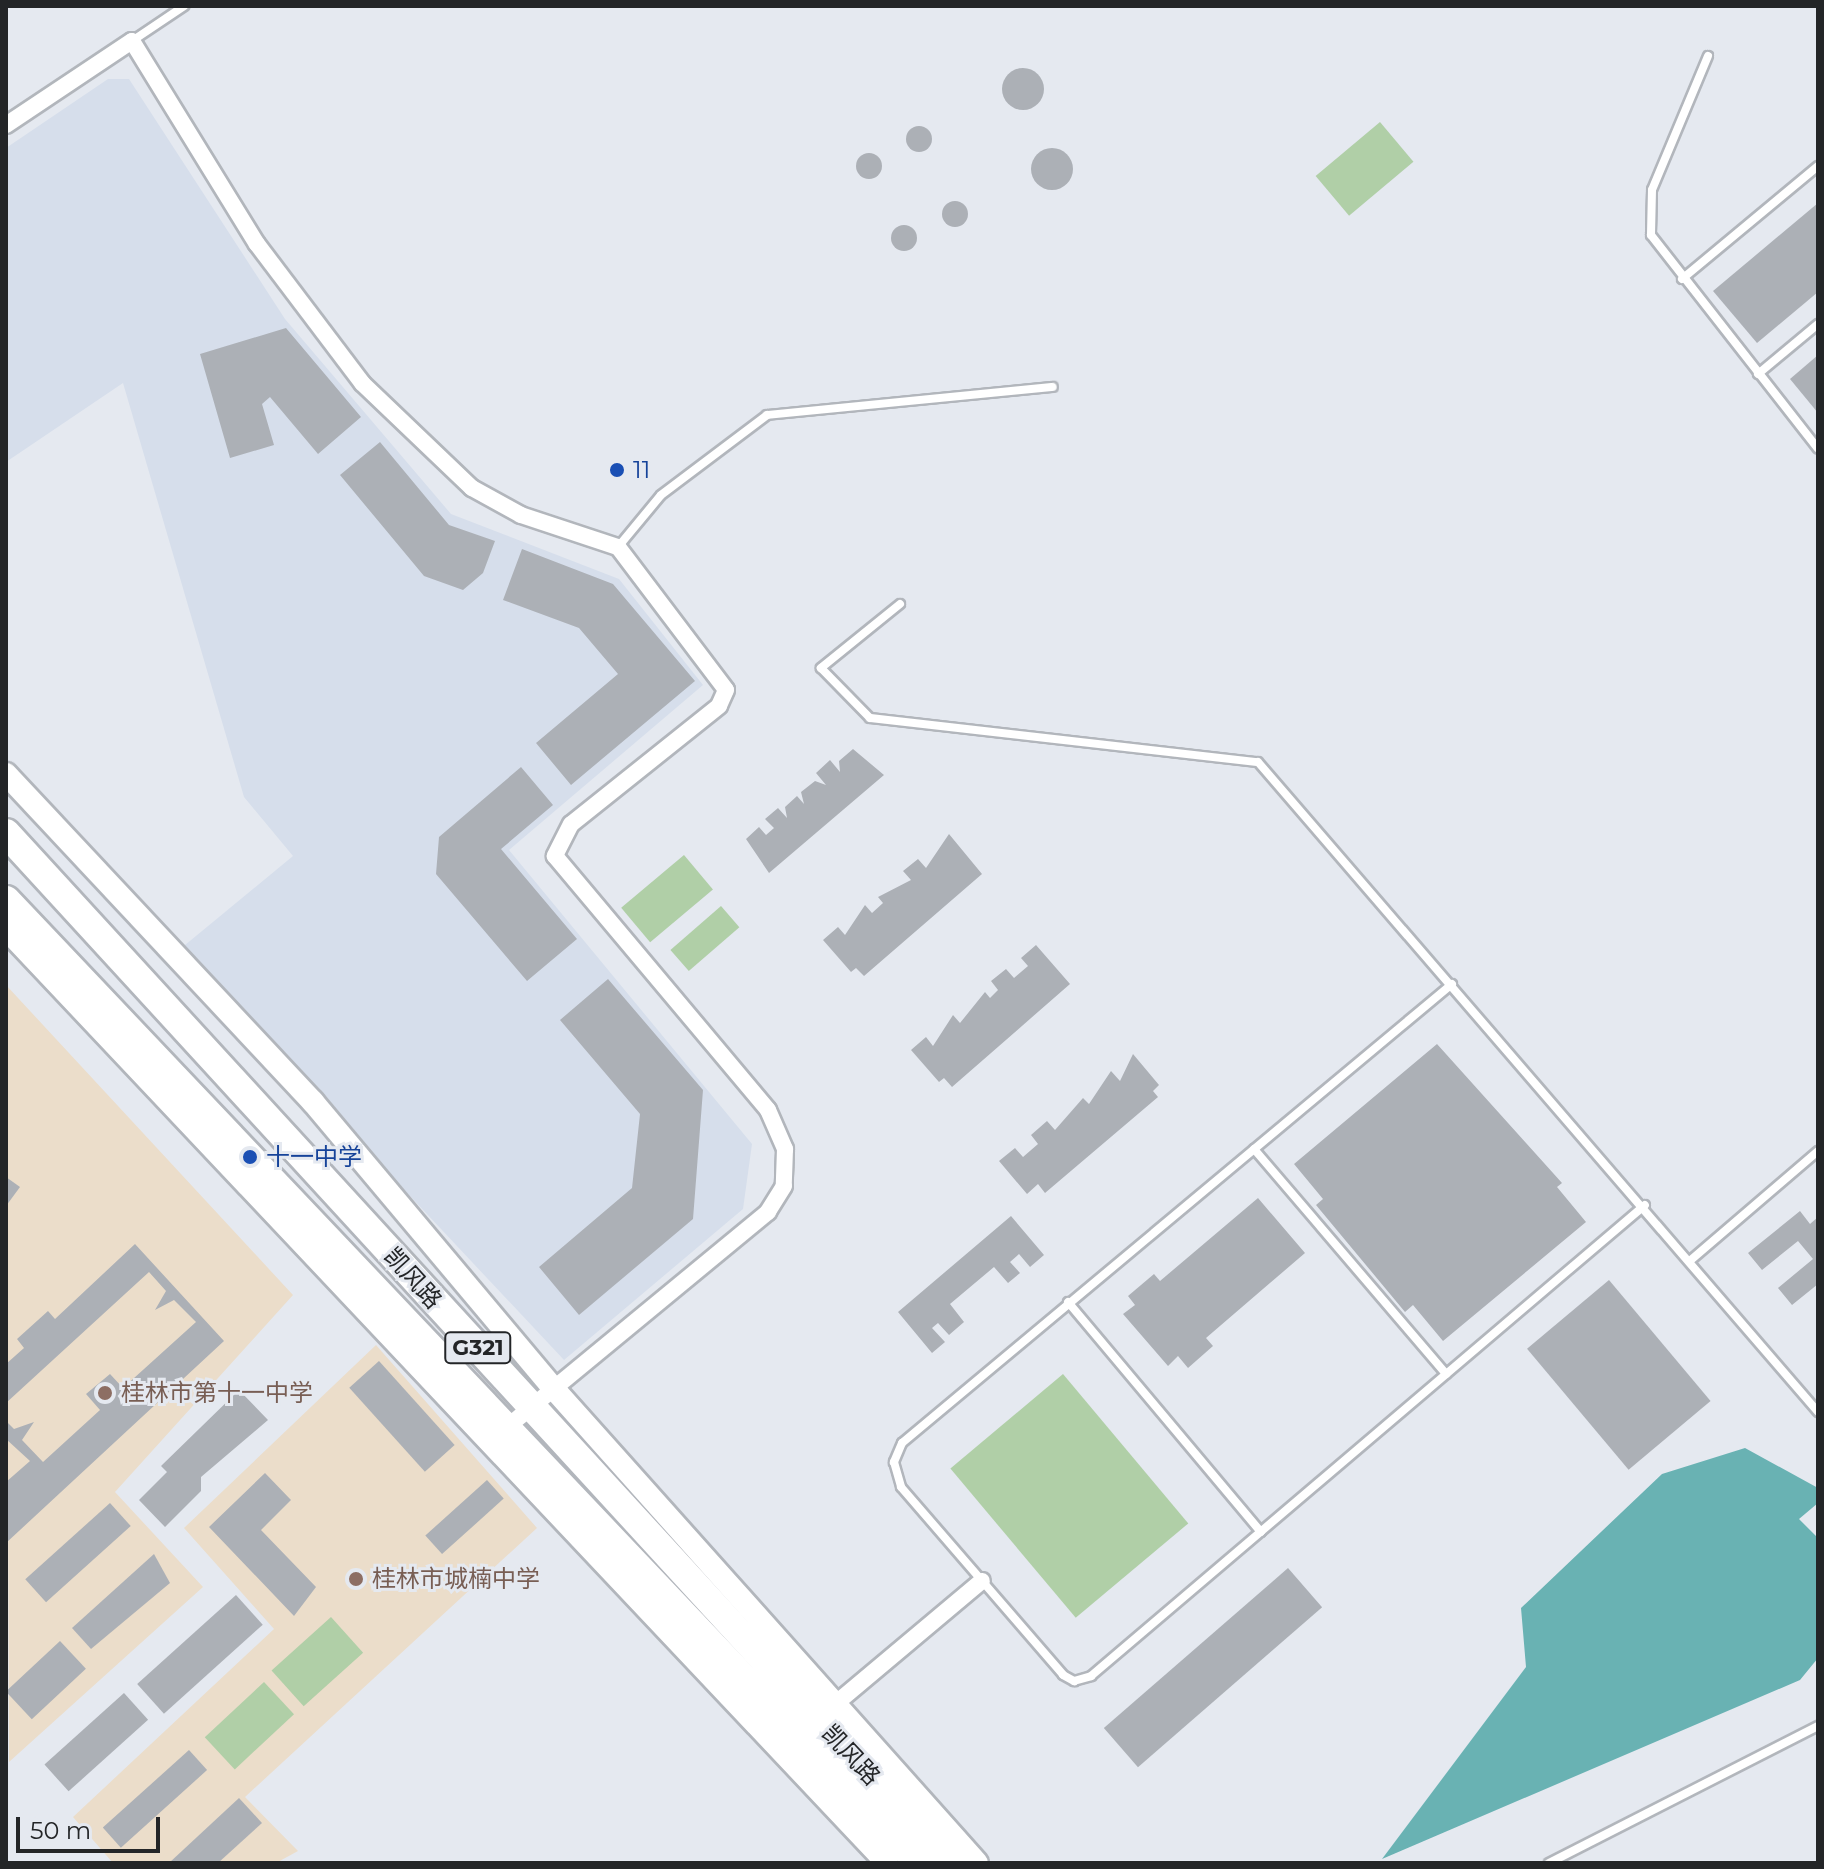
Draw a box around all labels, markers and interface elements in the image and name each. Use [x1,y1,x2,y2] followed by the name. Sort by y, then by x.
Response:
[633,456,650,484] place label: 11
[608,461,626,479] marker: 11
[266,1143,362,1171] place label: 十一中学
[241,1148,259,1166] marker: 十一中学
[378,1242,448,1314] street label: 凯风路
[444,1330,512,1366] road number: G321
[121,1379,313,1407] place label: 桂林市第十一中学
[96,1384,114,1402] marker: 桂林市第十一中学
[372,1565,540,1593] place label: 桂林市城楠中学
[347,1570,365,1588] marker: 桂林市城楠中学
[816,1719,886,1791] street label: 凯风路
[20,1801,164,1851] scale bar
[30,1816,91,1845] text: 50 m

